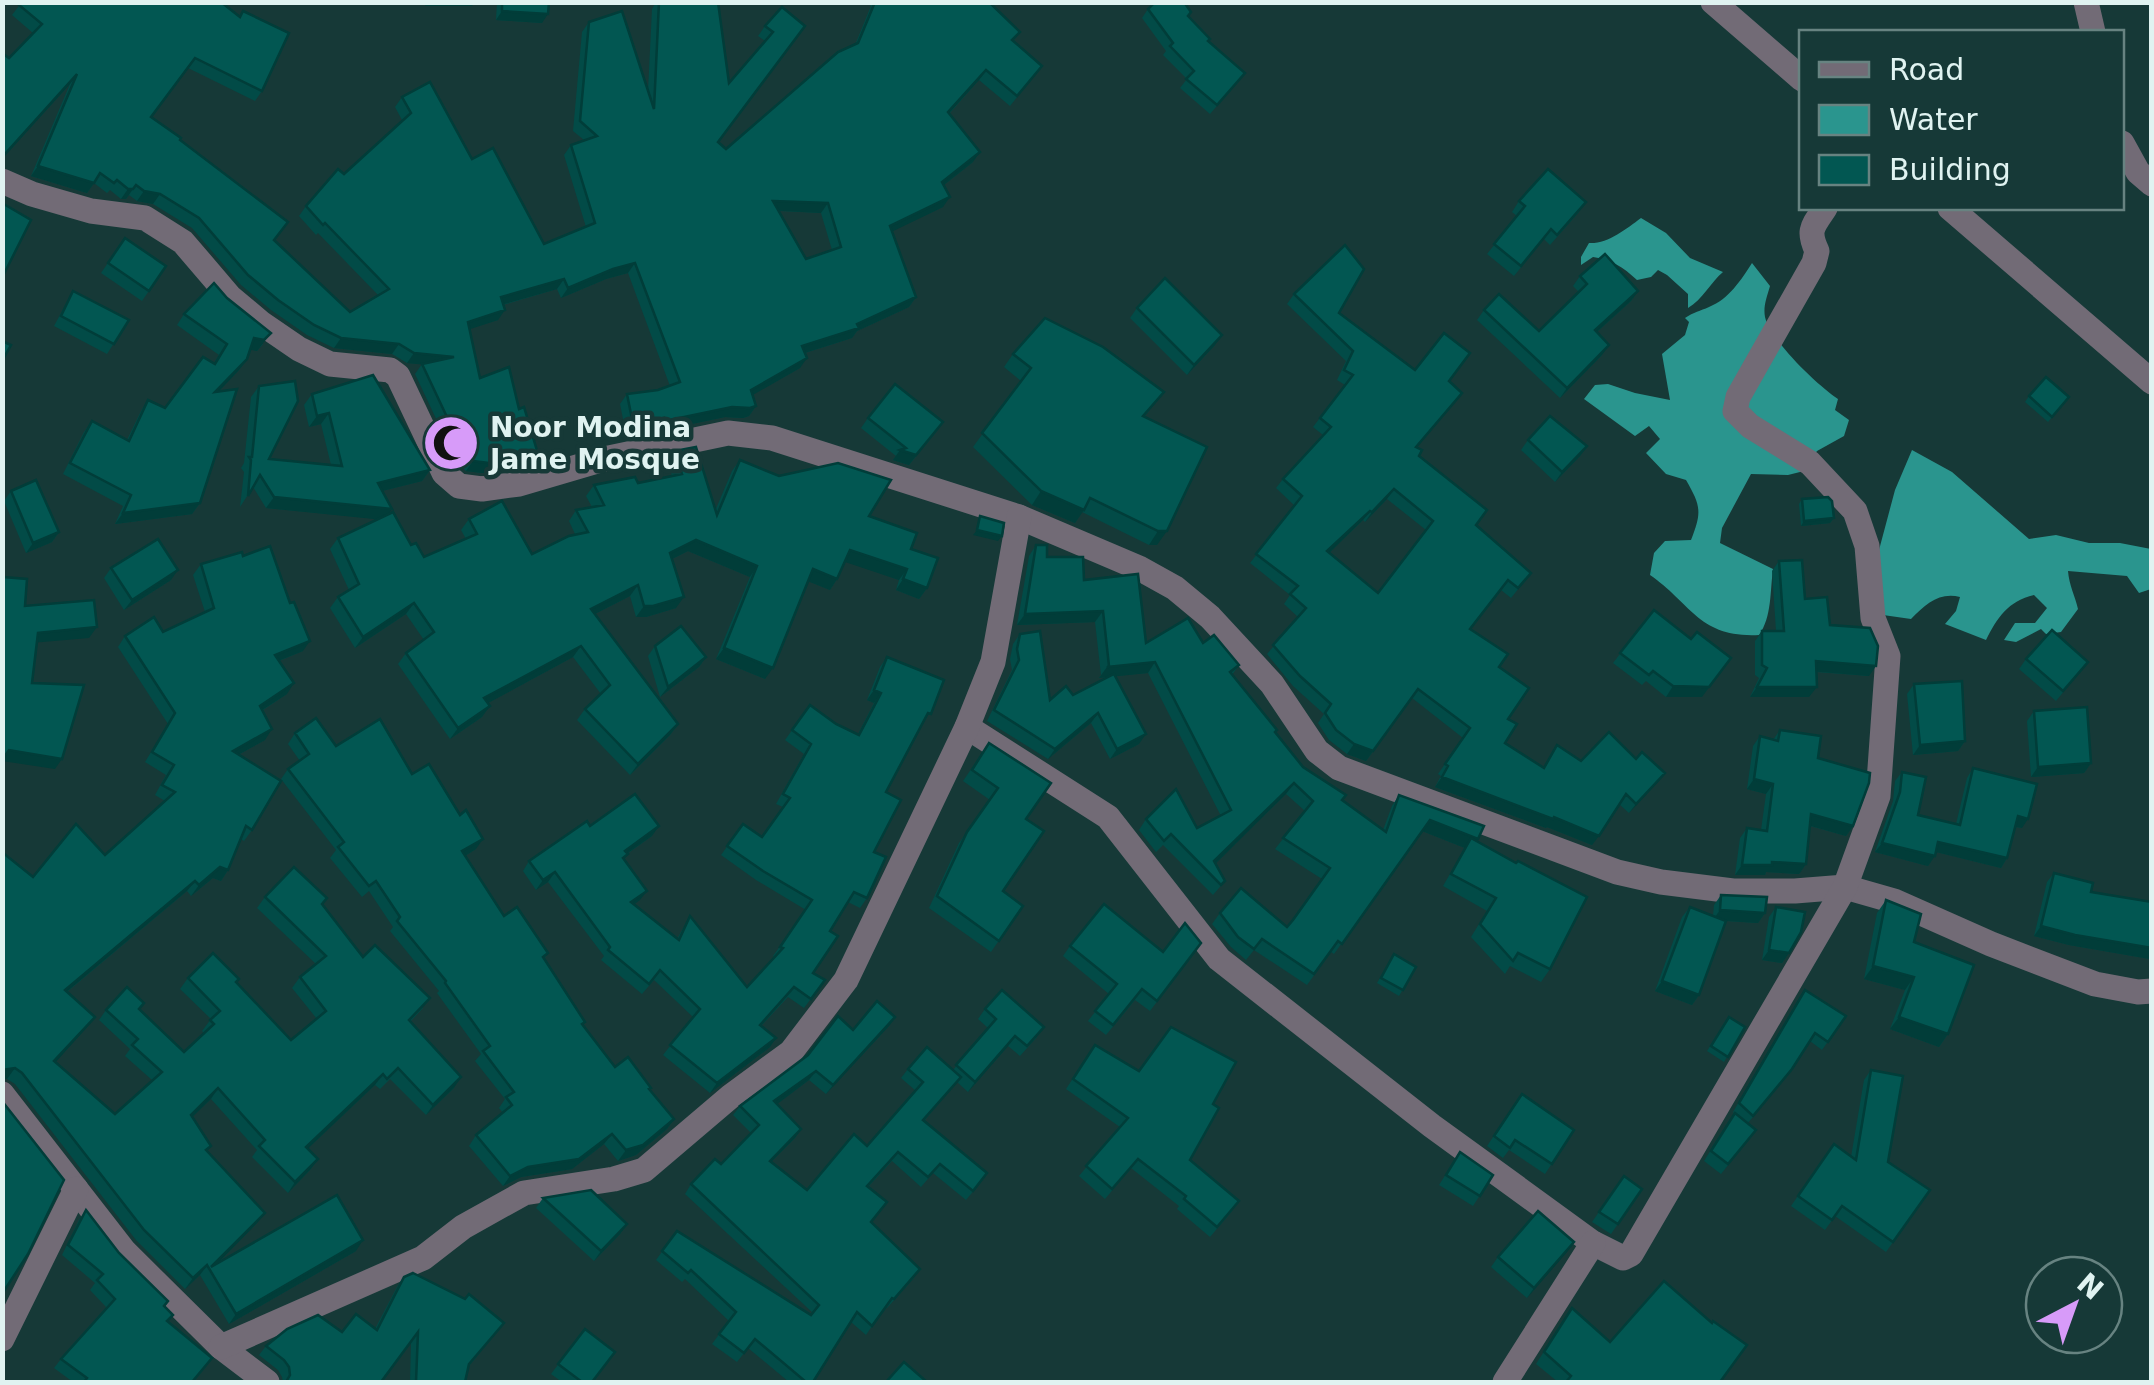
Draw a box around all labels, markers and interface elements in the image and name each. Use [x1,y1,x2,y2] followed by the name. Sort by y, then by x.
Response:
[1799,30,2124,210] legend
[1889,52,1964,87] text: Road
[1889,102,1978,137] text: Water
[1889,152,2011,187] text: Building
[488,411,700,476] place label: Noor Modina Jame Mosque
[421,413,481,473] mosque icon: Noor Modina Jame Mosque
[2024,1255,2124,1355] north arrow
[2070,1266,2110,1307] text: N

